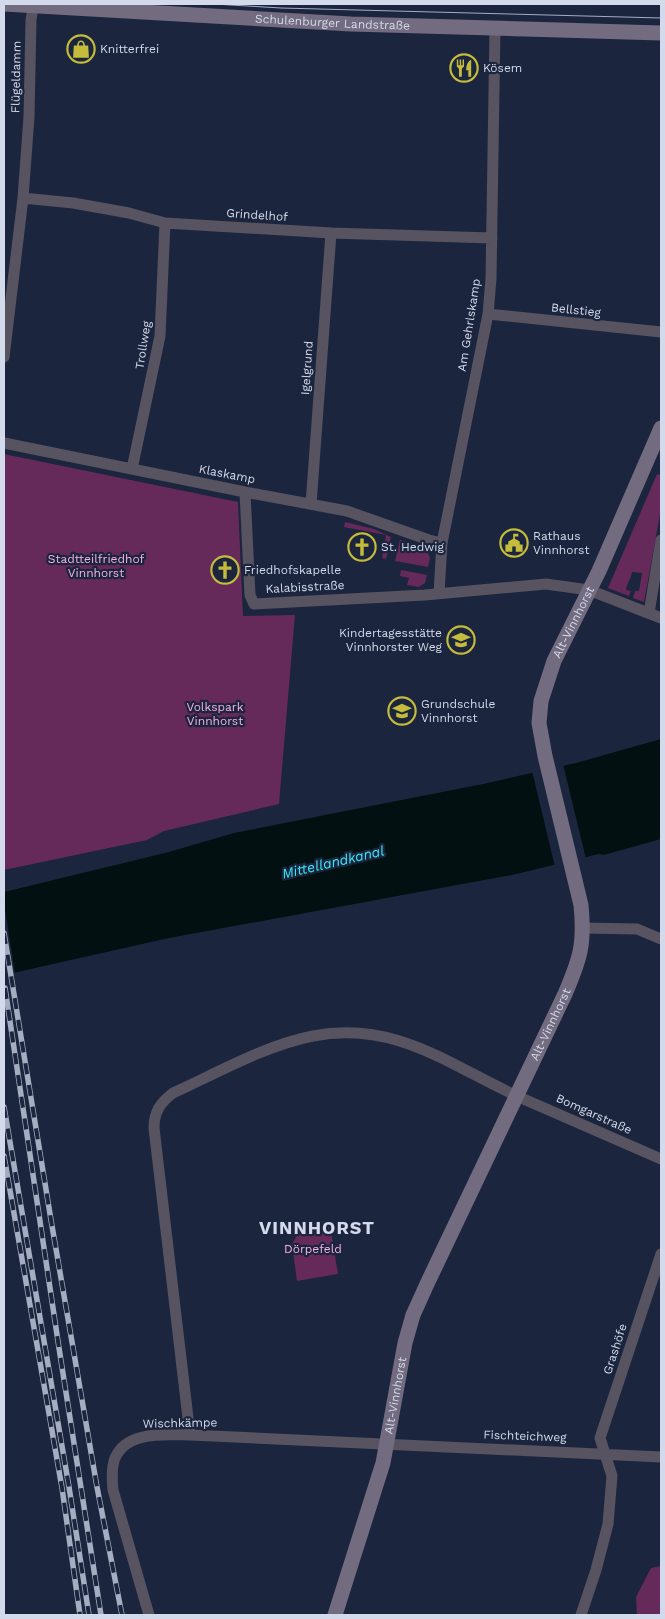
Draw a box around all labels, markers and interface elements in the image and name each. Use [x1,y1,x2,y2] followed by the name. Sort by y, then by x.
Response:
[255,11,410,33] street label: Schulenburger Landstraße
[66,34,96,64] shop icon: Knitterfrei
[8,41,24,113] street label: Flügeldamm
[100,42,159,56] place label: Knitterfrei
[449,53,479,83] restaurant icon: Kösem
[483,61,522,75] place label: Kösem
[226,206,288,224] street label: Grindelhof
[455,278,483,372] street label: Am Gehrlskamp
[550,300,602,320] street label: Bellstieg
[132,319,154,370] street label: Trollweg
[298,341,316,395] street label: Igelgrund
[198,462,256,486] street label: Klaskamp
[499,528,529,558] public building icon: Rathaus Vinnhorst
[533,529,589,557] place label: Rathaus Vinnhorst
[347,532,377,562] church icon: St. Hedwig
[381,540,444,554] place label: St. Hedwig
[48,552,145,580] park label: Stadtteilfriedhof Vinnhorst
[210,555,240,585] church icon: Friedhofskapelle
[244,563,341,577] place label: Friedhofskapelle
[265,578,345,596] street label: Kalabisstraße
[550,584,597,660] street label: Alt-Vinnhorst
[446,625,476,655] school or university icon: Kindertagesstätte Vinnhorster Weg
[339,626,443,654] place label: Kindertagesstätte Vinnhorster Weg
[387,696,417,726] school or university icon: Grundschule Vinnhorst
[421,697,495,725] place label: Grundschule Vinnhorst
[186,700,244,728] park label: Volkspark Vinnhorst
[280,842,386,882] water label: Mittellandkanal
[527,986,574,1063] street label: Alt-Vinnhorst
[554,1091,634,1137] street label: Bomgarstraße
[259,1217,375,1238] district label: VINNHORST
[284,1242,342,1256] park label: Dörpefeld
[600,1322,630,1376] street label: Grashöfe
[381,1356,409,1435] street label: Alt-Vinnhorst
[143,1415,217,1431] street label: Wischkämpe
[483,1428,567,1444] street label: Fischteichweg

